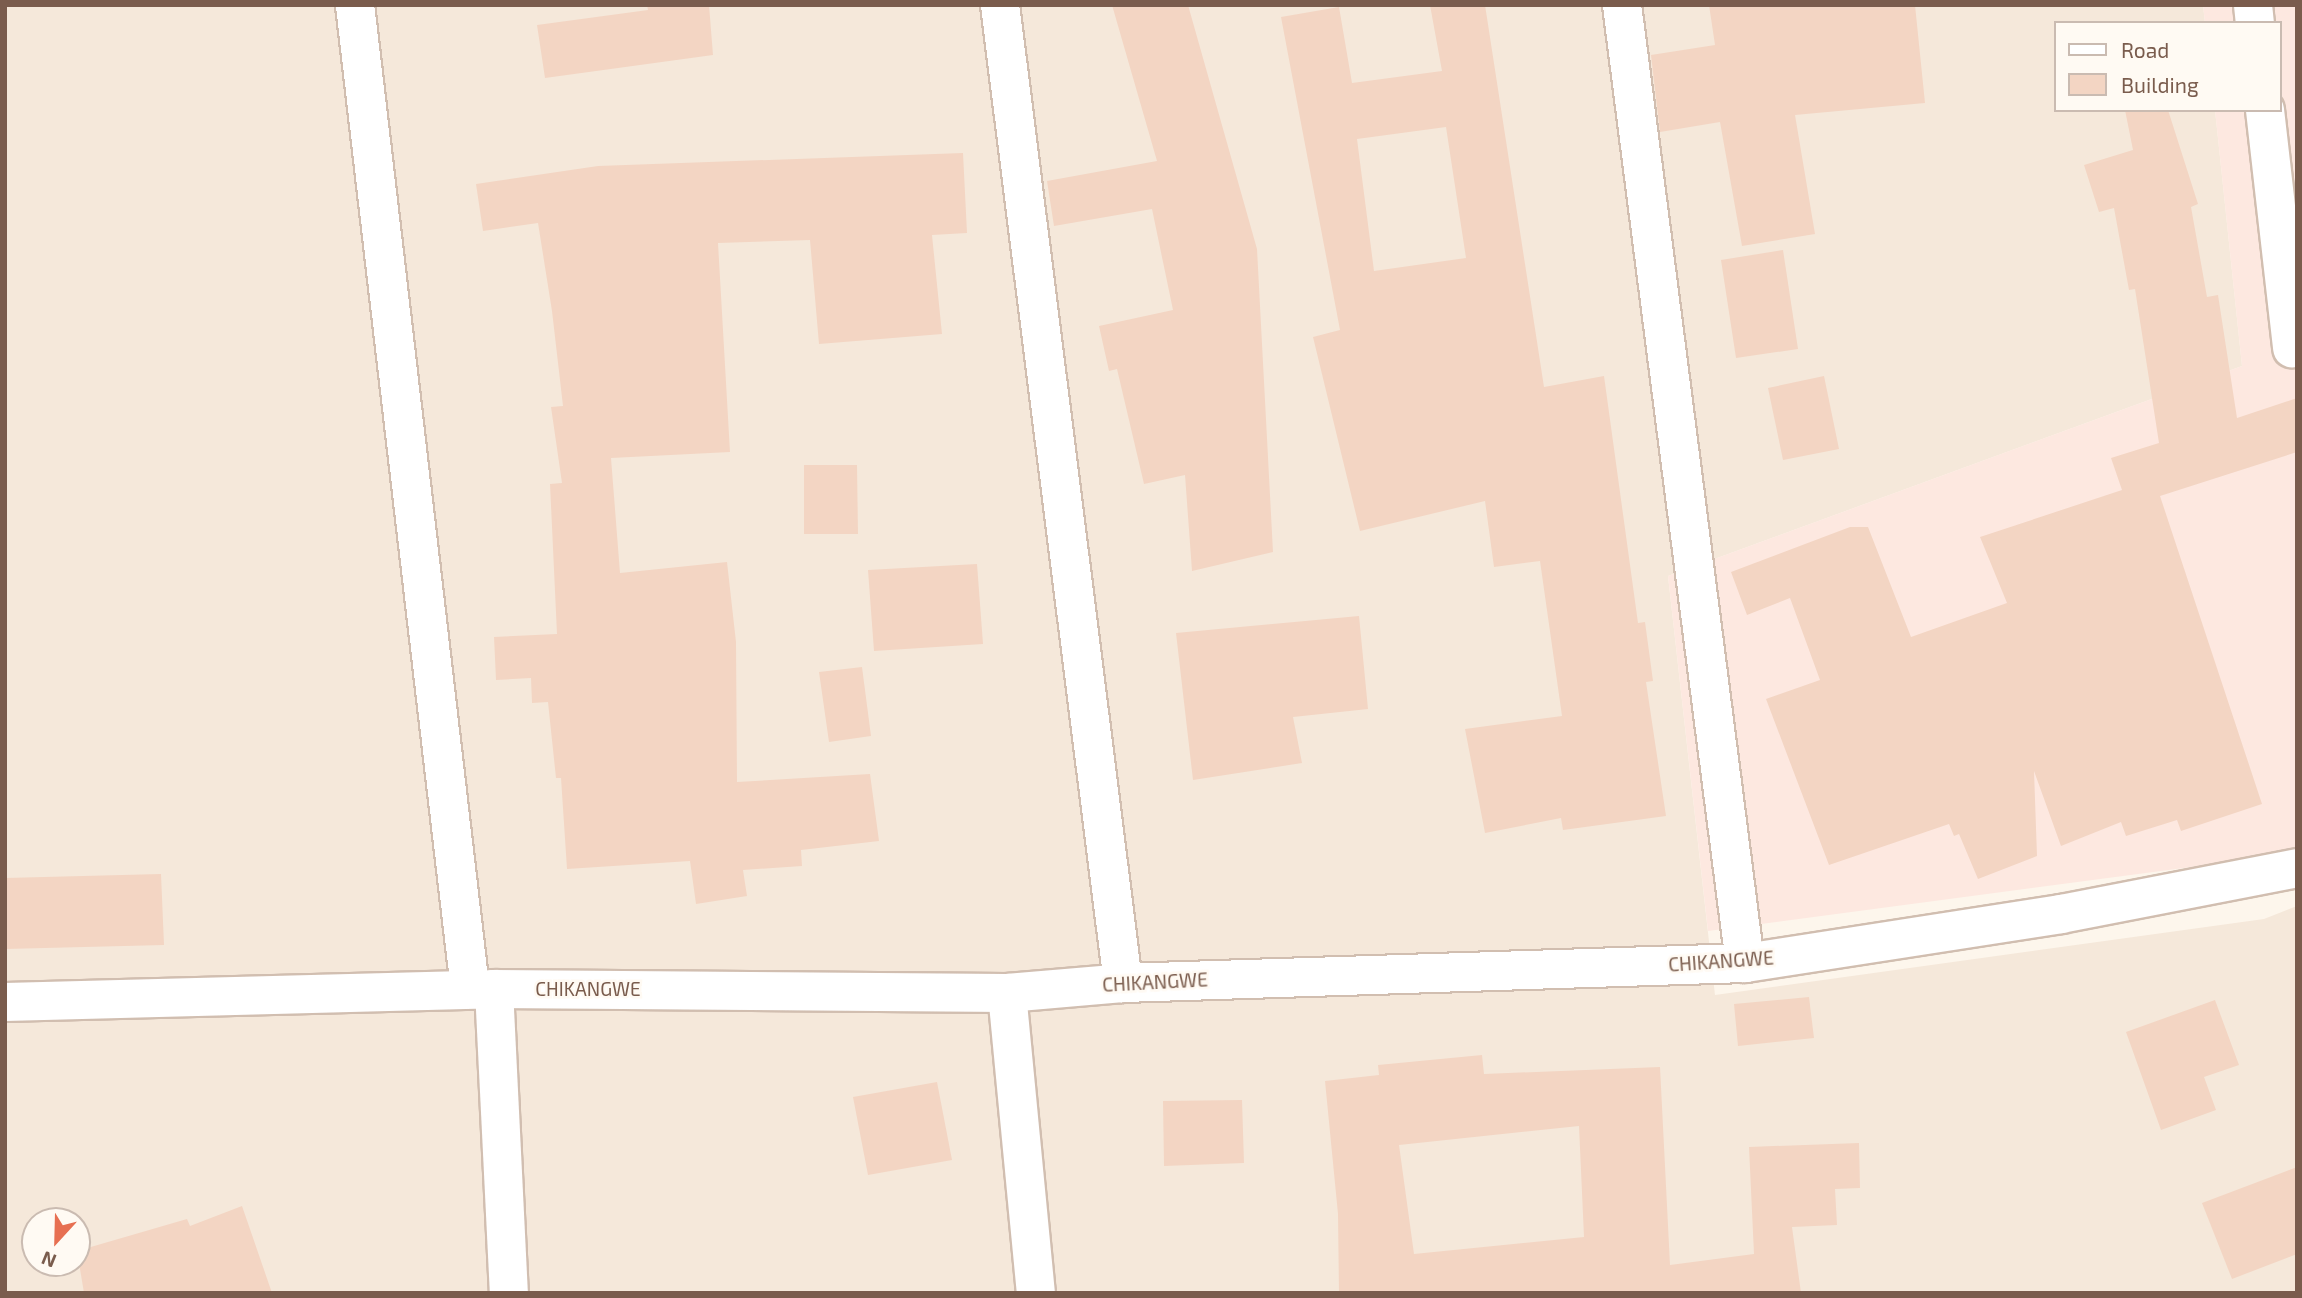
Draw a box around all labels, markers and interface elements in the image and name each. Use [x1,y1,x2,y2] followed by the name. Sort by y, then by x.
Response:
[2054,21,2281,112] legend
[2121,37,2169,62] text: Road
[2121,72,2199,97] text: Building
[1668,946,1774,976] street label: CHIKANGWE
[1102,968,1208,996] street label: CHIKANGWE
[535,978,641,1000] street label: CHIKANGWE
[21,1207,91,1277] north arrow
[38,1247,59,1273] text: N

